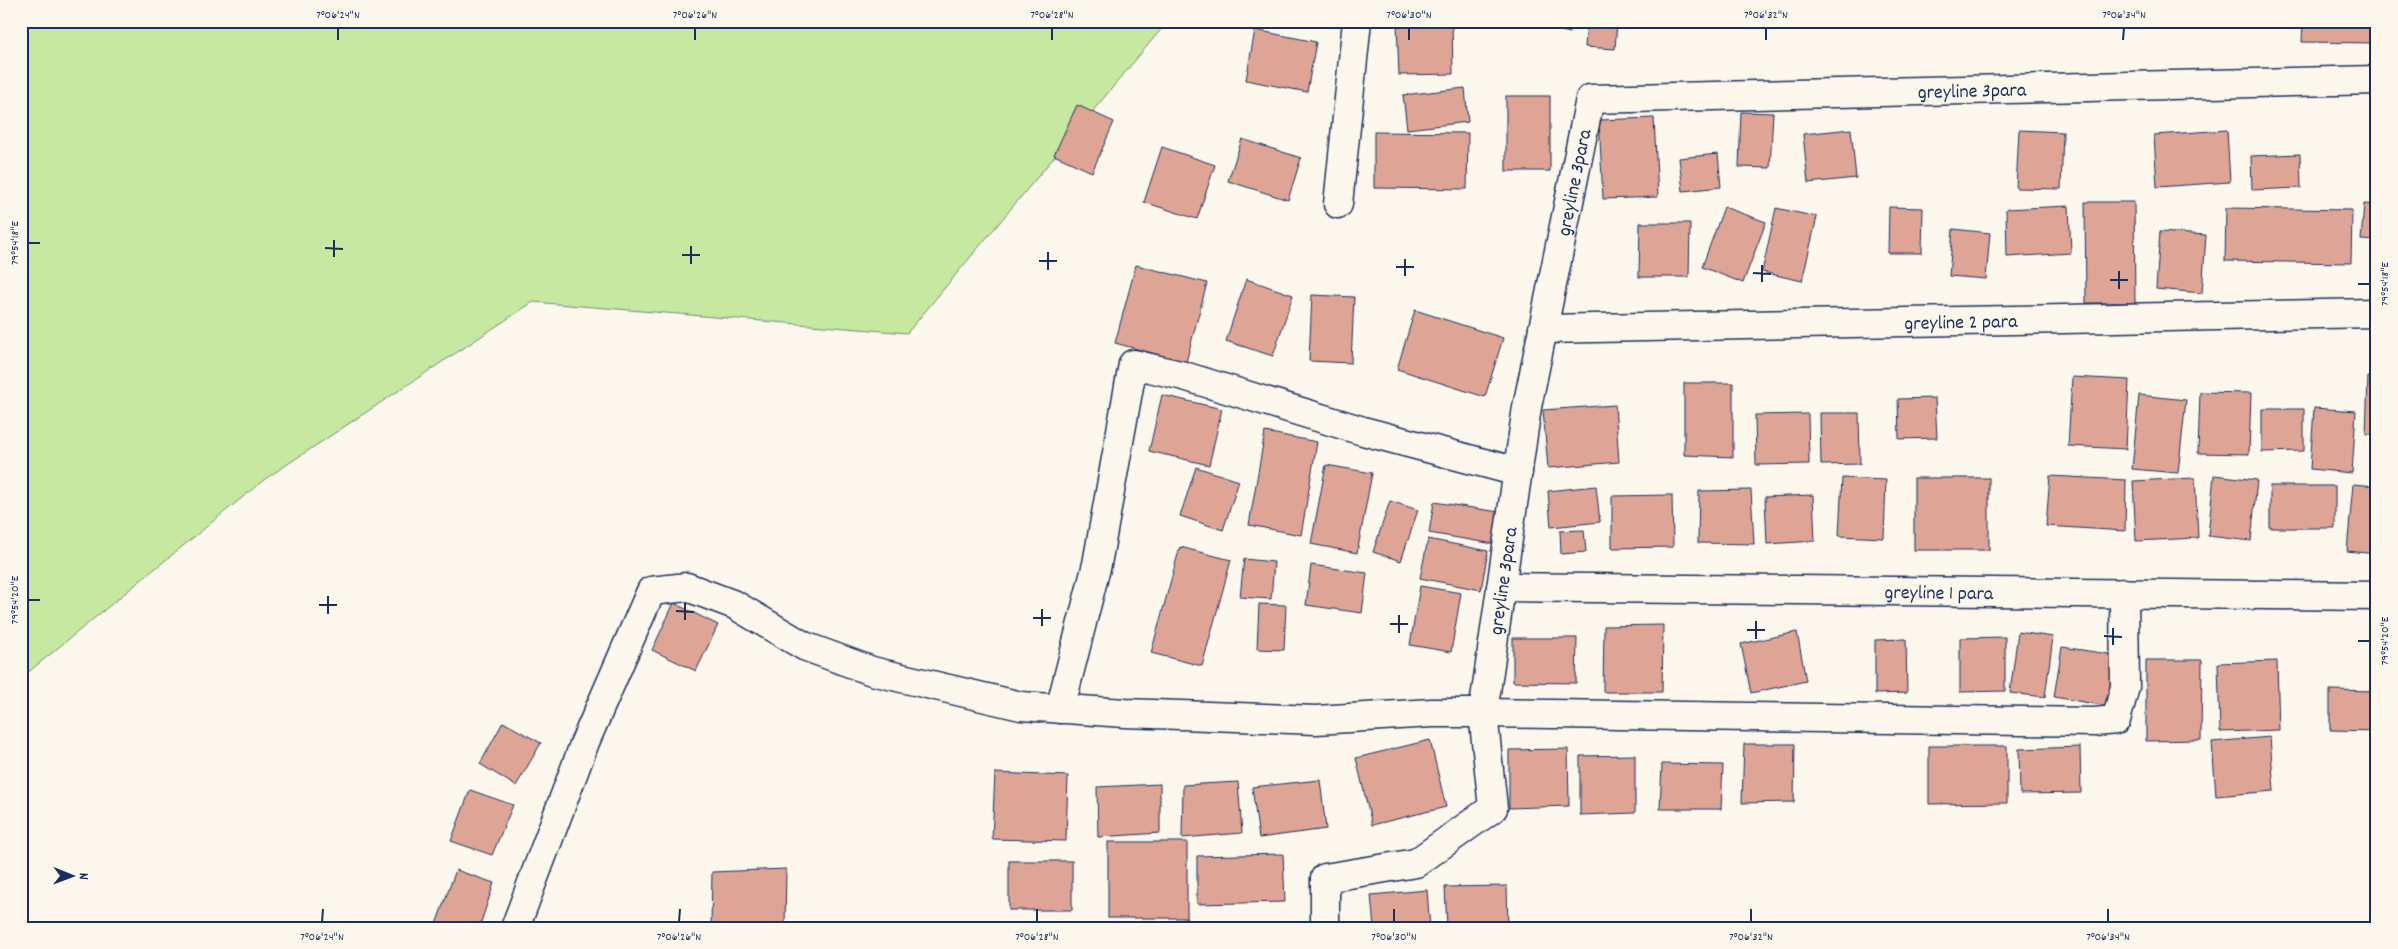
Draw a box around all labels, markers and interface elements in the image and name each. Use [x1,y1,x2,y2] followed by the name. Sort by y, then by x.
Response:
[316,7,360,24] text: 7°06'24"N
[673,7,717,24] text: 7°06'26"N
[1030,7,1074,24] text: 7°06'28"N
[1386,7,1432,24] text: 7°06'30"N
[1744,7,1788,24] text: 7°06'32"N
[2102,7,2146,24] text: 7°06'34"N
[1917,77,2027,108] street label: greyline 3para
[1551,126,1601,239] street label: greyline 3para
[7,220,24,265] text: 79°54'18"E
[2377,261,2394,306] text: 79°54'18"E
[1904,309,2018,339] street label: greyline 2 para
[1483,525,1527,637] street label: greyline 3para
[7,575,24,624] text: 79°54'20"E
[1884,580,1994,609] street label: greyline 1 para
[2377,616,2394,665] text: 79°54'20"E
[48,852,98,902] north arrow
[73,873,93,880] text: N
[300,929,344,946] text: 7°06'24"N
[657,929,701,946] text: 7°06'26"N
[1015,929,1059,946] text: 7°06'28"N
[1371,929,1417,946] text: 7°06'30"N
[1729,929,1773,946] text: 7°06'32"N
[2086,929,2130,946] text: 7°06'34"N

